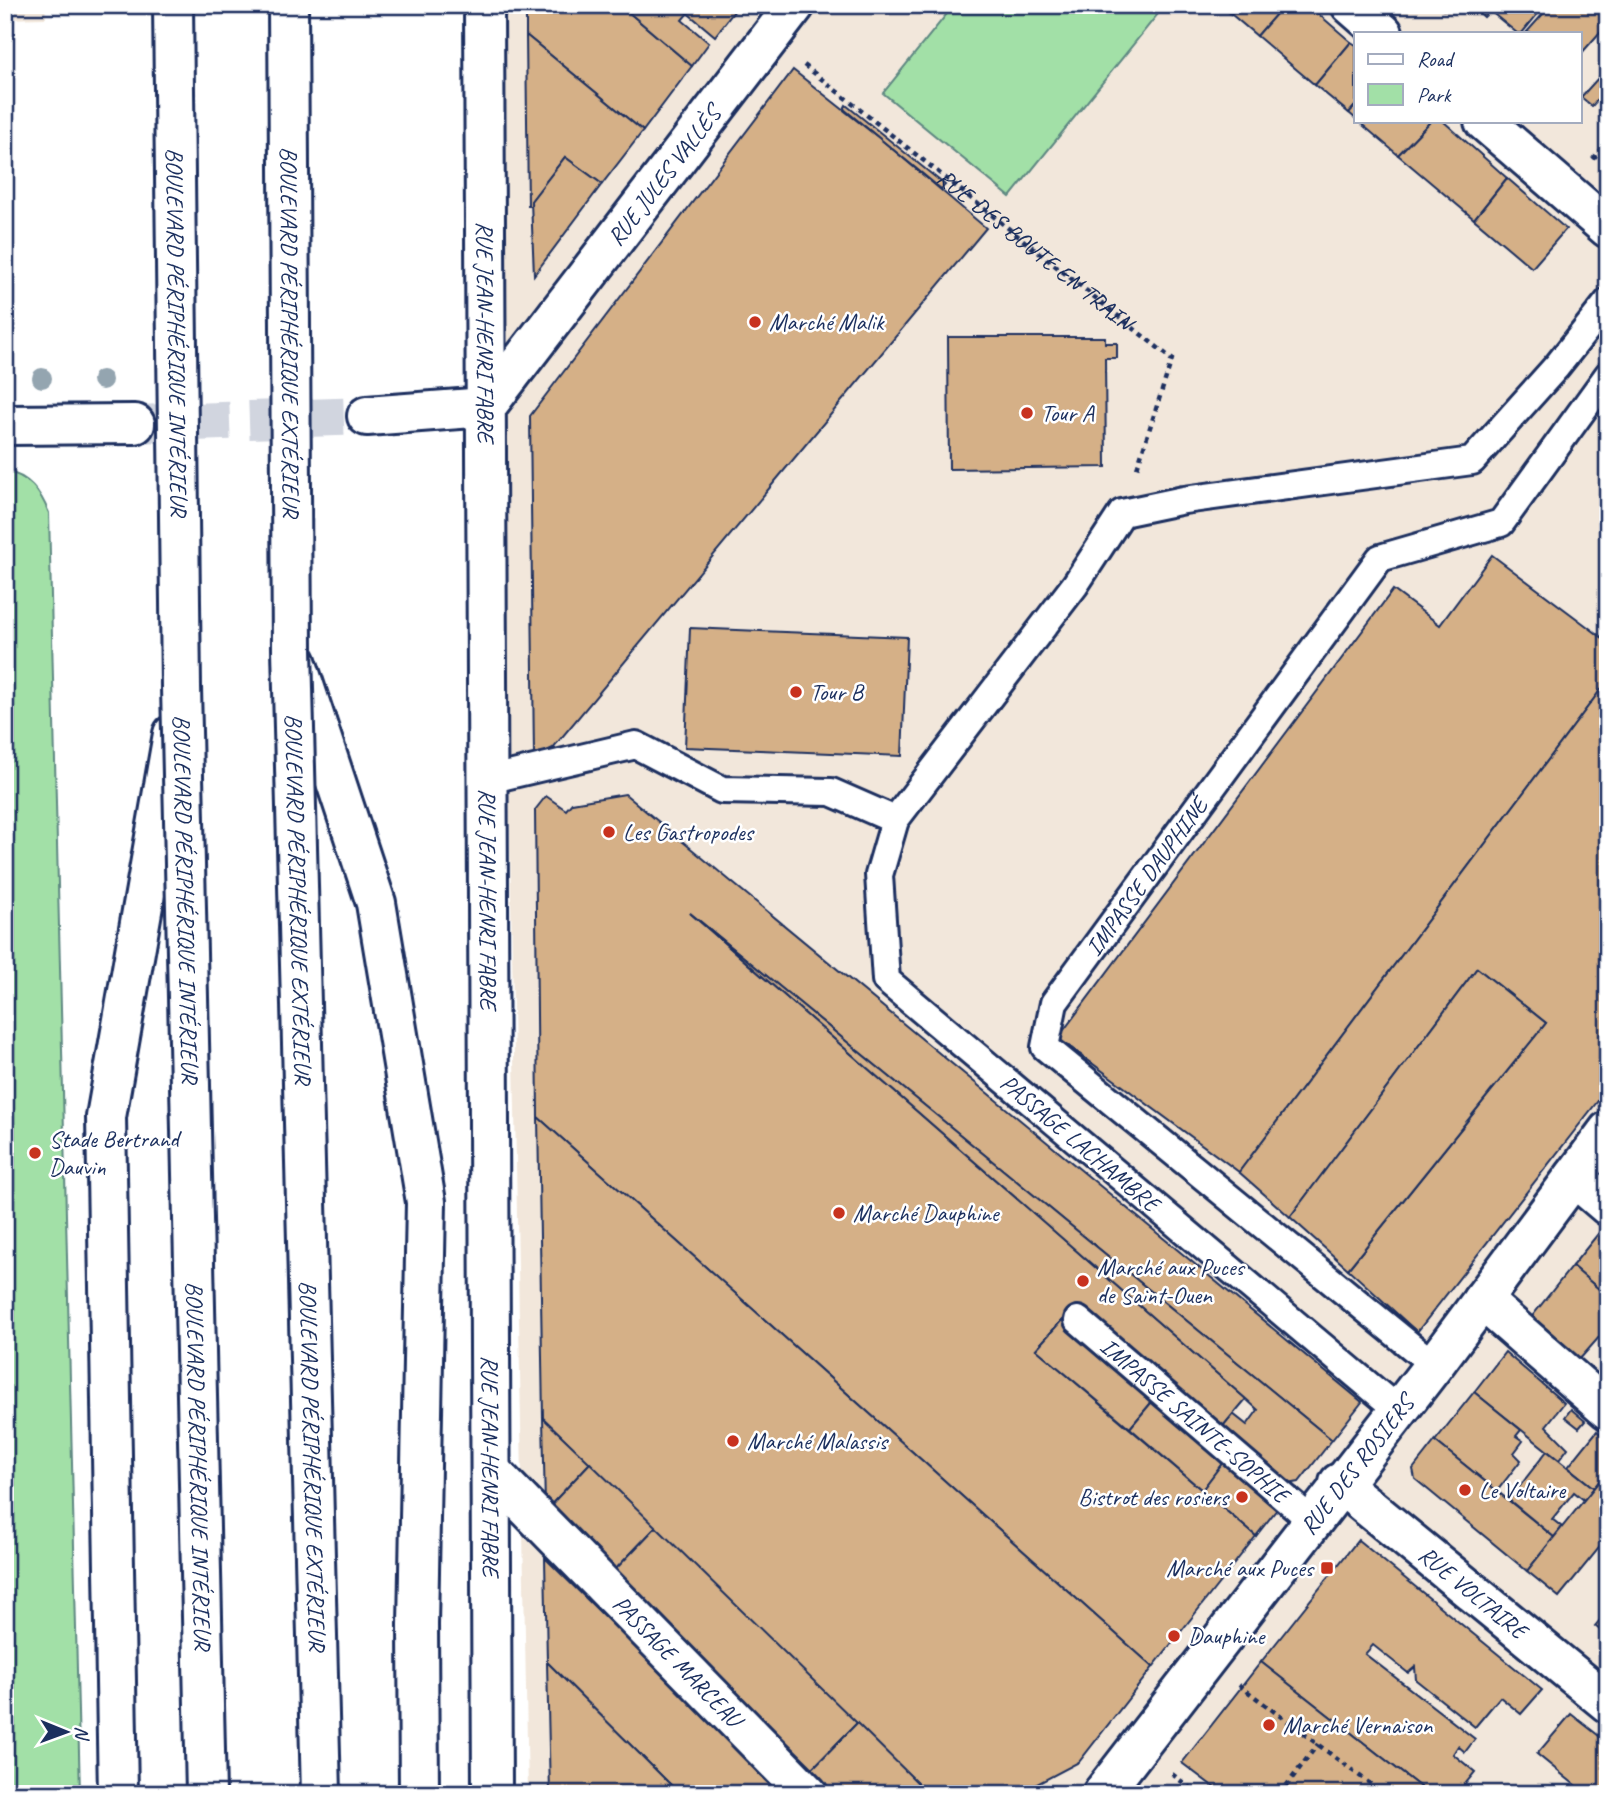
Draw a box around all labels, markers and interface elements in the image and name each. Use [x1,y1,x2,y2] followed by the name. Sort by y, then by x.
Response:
[1354,32,1582,122] legend
[1417,46,1456,72] text: Road
[1417,82,1452,108] text: Park
[601,97,729,252] street label: RUE JULES VALLÈS
[274,147,306,519] street label: BOULEVARD PÉRIPHÉRIQUE EXTÉRIEUR
[160,148,194,518] street label: BOULEVARD PÉRIPHÉRIQUE INTÉRIEUR
[931,162,1142,339] street label: RUE DES BOUTE EN TRAIN
[470,221,501,446] street label: RUE JEAN-HENRI FABRE
[769,307,886,337] place label: Marché Malik
[747,314,763,330] marker: Marché Malik
[1041,398,1095,428] place label: Tour A
[1019,405,1035,421] marker: Tour A
[810,677,865,707] place label: Tour B
[788,684,804,700] marker: Tour B
[279,713,318,1086] street label: BOULEVARD PÉRIPHÉRIQUE EXTÉRIEUR
[167,714,205,1085] street label: BOULEVARD PÉRIPHÉRIQUE INTÉRIEUR
[473,788,504,1013] street label: RUE JEAN-HENRI FABRE
[1079,789,1216,962] street label: IMPASSE DAUPHINÉ
[623,817,756,847] place label: Les Gastropodes
[601,824,617,840] marker: Les Gastropodes
[994,1068,1168,1220] street label: PASSAGE LACHAMBRE
[49,1124,182,1182] place label: Stade Bertrand Dauvin
[27,1145,43,1161] marker: Stade Bertrand Dauvin
[853,1198,1001,1228] place label: Marché Dauphine
[831,1205,847,1221] marker: Marché Dauphine
[1097,1252,1246,1310] place label: Marché aux Puces de Saint-Ouen
[1075,1273,1091,1289] marker: Marché aux Puces de Saint-Ouen
[293,1280,332,1653] street label: BOULEVARD PÉRIPHÉRIQUE EXTÉRIEUR
[179,1281,218,1652] street label: BOULEVARD PÉRIPHÉRIQUE INTÉRIEUR
[1094,1331,1298,1511] street label: IMPASSE SAINTE-SOPHIE
[475,1355,506,1580] street label: RUE JEAN-HENRI FABRE
[1293,1386,1423,1541] street label: RUE DES ROSIERS
[747,1426,890,1456] place label: Marché Malassis
[725,1433,741,1449] marker: Marché Malassis
[1479,1475,1567,1505] place label: Le Voltaire
[1078,1482,1231,1512] place label: Bistrot des rosiers
[1457,1482,1473,1498] marker: Le Voltaire
[1234,1489,1250,1505] marker: Bistrot des rosiers
[1413,1539,1535,1647] street label: RUE VOLTAIRE
[1166,1553,1315,1583] place label: Marché aux Puces
[1319,1560,1335,1576] marker: Marché aux Puces
[606,1589,751,1736] street label: PASSAGE MARCEAU
[1188,1621,1266,1651] place label: Dauphine
[1166,1628,1182,1644] marker: Dauphine
[32,1698,102,1768] north arrow
[1283,1710,1433,1740] place label: Marché Vernaison
[1261,1717,1277,1733] marker: Marché Vernaison
[70,1726,94,1742] text: N

